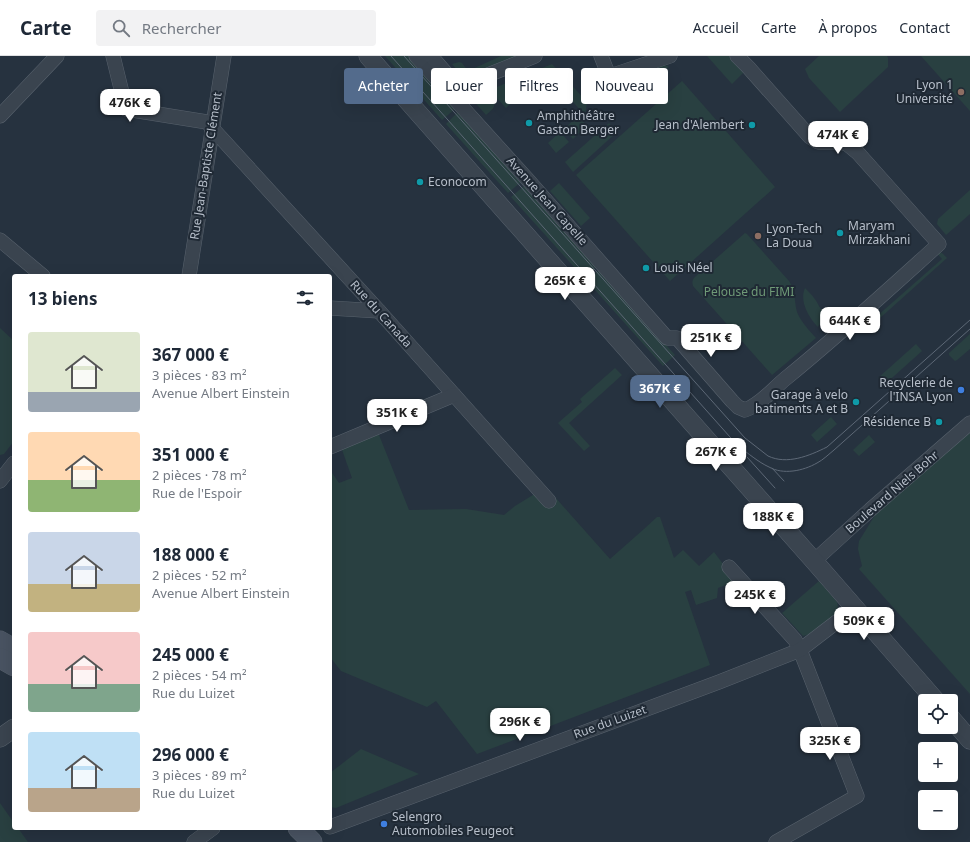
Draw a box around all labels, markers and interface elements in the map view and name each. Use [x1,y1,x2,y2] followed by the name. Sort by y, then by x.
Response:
[96,10,376,46] search box
[20,15,72,41] text: Carte
[110,17,132,39] icon: search
[142,18,221,38] text: Rechercher
[693,18,739,37] text: Accueil
[761,18,796,37] text: Carte
[818,18,877,37] text: À propos
[899,18,950,37] text: Contact
[344,68,423,104] chip: Acheter
[431,68,497,104] chip: Louer
[505,68,573,104] chip: Filtres
[581,68,668,104] chip: Nouveau
[896,76,953,107] place label: Lyon 1 Université
[956,87,966,97] marker: Lyon 1 Université
[97,89,163,123] pin: 476K €
[185,90,226,241] street label: Rue Jean-Baptiste Clément
[109,93,151,111] text: 476K €
[537,107,619,138] place label: Amphithéâtre Gaston Berger
[654,116,745,133] place label: Jean d'Alembert
[524,118,534,128] marker: Amphithéâtre Gaston Berger
[747,120,757,130] marker: Jean d'Alembert
[805,121,871,155] pin: 474K €
[817,125,859,143] text: 474K €
[503,153,592,249] street label: Avenue Jean Capelle
[428,173,487,190] place label: Econocom
[415,177,425,187] marker: Econocom
[848,217,910,248] place label: Maryam Mirzakhani
[766,220,822,251] place label: Lyon-Tech La Doua
[835,228,845,238] marker: Maryam Mirzakhani
[753,231,763,241] marker: Lyon-Tech La Doua
[654,259,713,276] place label: Louis Néel
[641,263,651,273] marker: Louis Néel
[532,267,598,301] pin: 265K €
[544,271,586,289] text: 265K €
[347,276,416,351] street label: Rue du Canada
[704,283,794,300] park label: Pelouse du FIMI
[28,287,97,310] text: 13 biens
[294,287,316,309] icon: filters
[817,307,883,341] pin: 644K €
[829,311,871,329] text: 644K €
[678,324,744,358] pin: 251K €
[690,328,732,346] text: 251K €
[152,343,229,366] text: 367 000 €
[60,348,108,396] icon: home
[152,366,247,384] text: 3 pièces · 83 m²
[879,374,953,405] place label: Recyclerie de l'INSA Lyon
[627,375,693,409] pin: 367K €
[639,379,681,397] text: 367K €
[152,384,290,402] text: Avenue Albert Einstein
[956,385,966,395] marker: Recyclerie de l'INSA Lyon
[755,386,848,417] place label: Garage à velo batiments A et B
[851,397,861,407] marker: Garage à velo batiments A et B
[364,399,430,433] pin: 351K €
[376,403,418,421] text: 351K €
[863,413,931,430] place label: Résidence B
[934,417,944,427] marker: Résidence B
[683,438,749,472] pin: 267K €
[695,442,737,460] text: 267K €
[152,443,229,466] text: 351 000 €
[841,446,942,537] street label: Boulevard Niels Bohr
[60,448,108,496] icon: home
[152,466,247,484] text: 2 pièces · 78 m²
[152,484,242,502] text: Rue de l'Espoir
[740,503,806,537] pin: 188K €
[752,507,794,525] text: 188K €
[152,543,229,566] text: 188 000 €
[60,548,108,596] icon: home
[152,566,247,584] text: 2 pièces · 52 m²
[722,581,788,615] pin: 245K €
[152,584,290,602] text: Avenue Albert Einstein
[734,585,776,603] text: 245K €
[831,607,897,641] pin: 509K €
[843,611,885,629] text: 509K €
[152,643,229,666] text: 245 000 €
[60,648,108,696] icon: home
[152,666,247,684] text: 2 pièces · 54 m²
[152,684,235,702] text: Rue du Luizet
[918,694,958,830] map controls
[918,694,958,734] button: locate
[571,700,649,743] street label: Rue du Luizet
[487,708,553,742] pin: 296K €
[499,712,541,730] text: 296K €
[797,727,863,761] pin: 325K €
[809,731,851,749] text: 325K €
[918,742,958,782] button: +
[152,743,229,766] text: 296 000 €
[60,748,108,796] icon: home
[152,766,247,784] text: 3 pièces · 89 m²
[152,784,235,802] text: Rue du Luizet
[918,790,958,830] button: −
[392,808,514,839] place label: Selengro Automobiles Peugeot
[379,819,389,829] marker: Selengro Automobiles Peugeot

